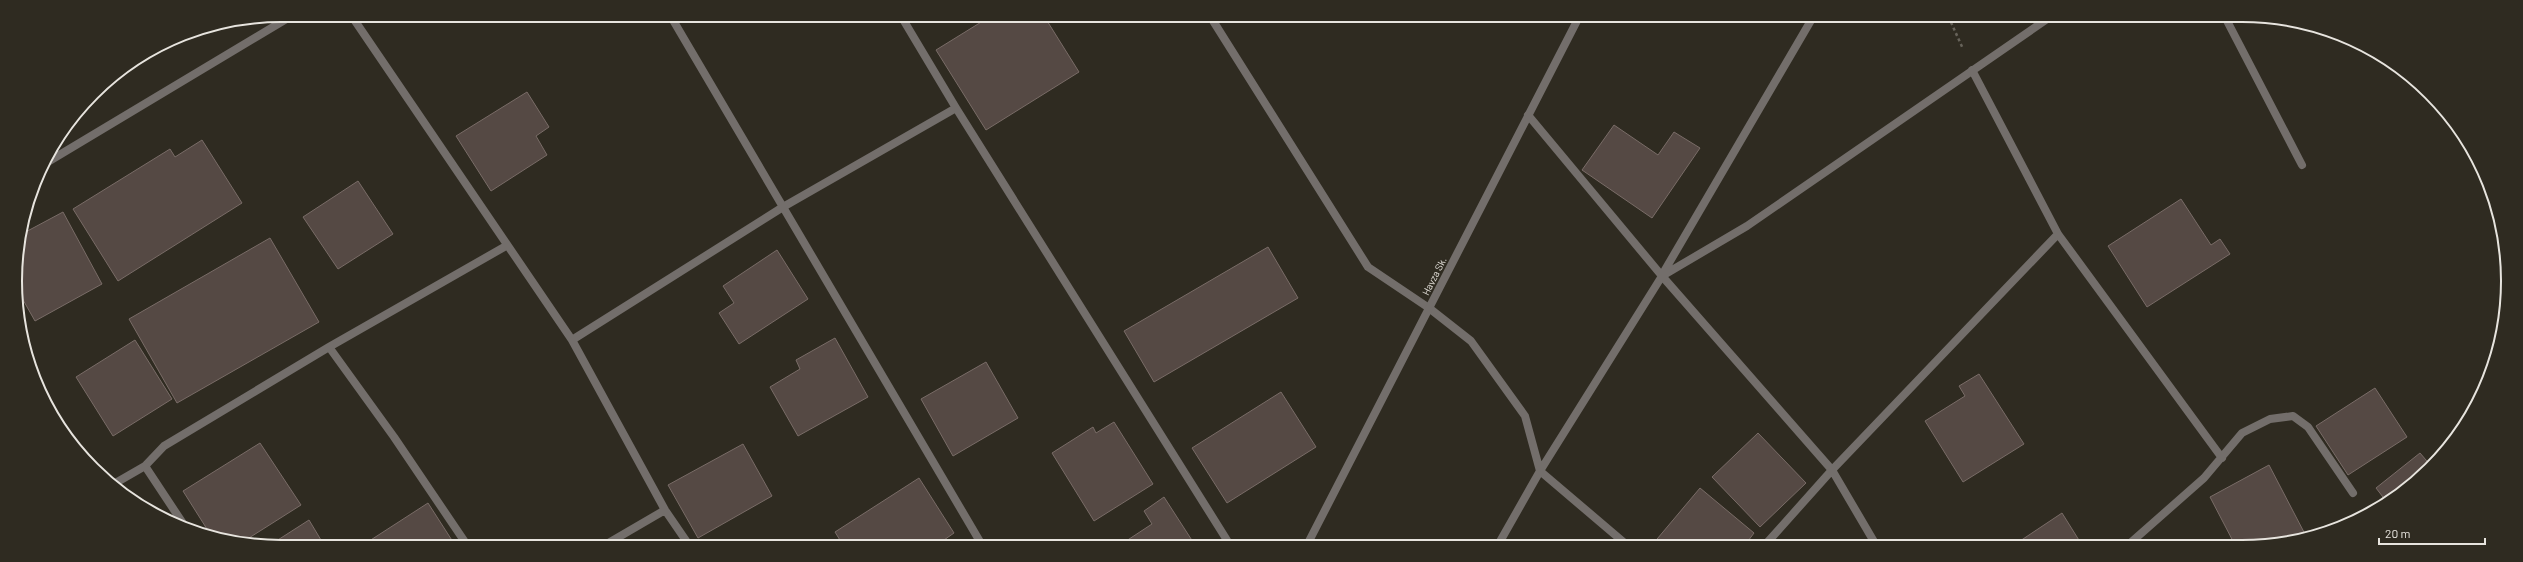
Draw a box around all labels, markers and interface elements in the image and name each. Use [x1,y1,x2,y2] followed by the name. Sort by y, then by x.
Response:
[1419,255,1449,297] street label: Havza Sk.
[2379,520,2485,546] scale bar
[2385,526,2411,540] text: 20 m

